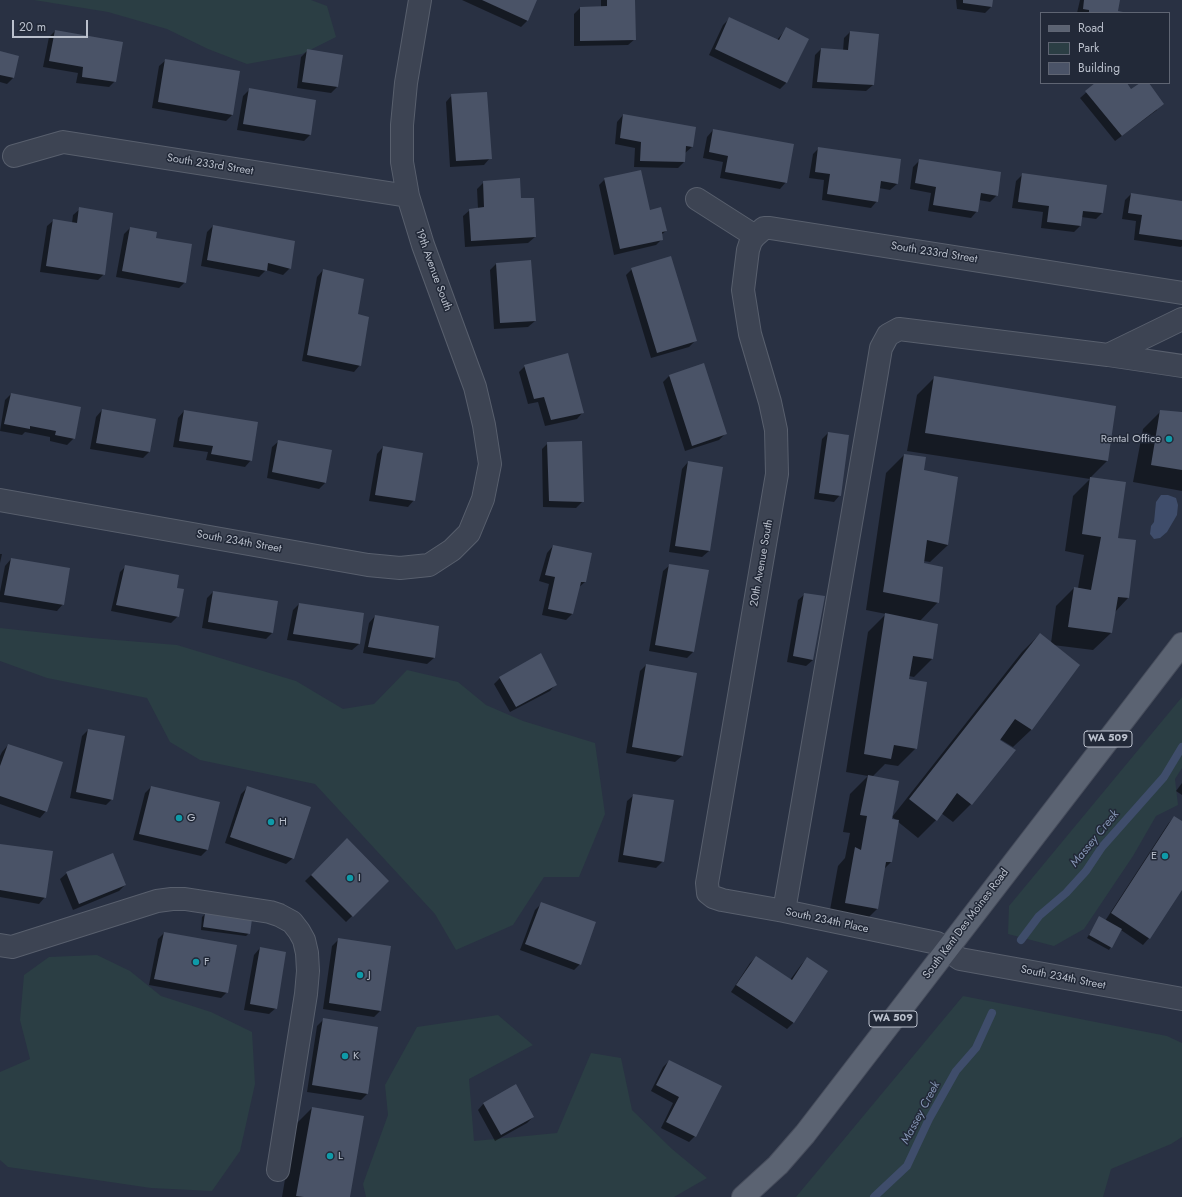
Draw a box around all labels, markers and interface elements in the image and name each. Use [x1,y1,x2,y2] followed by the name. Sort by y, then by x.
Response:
[14,12,90,38] scale bar
[1040,12,1170,84] legend
[19,18,46,36] text: 20 m
[1078,19,1104,37] text: Road
[1078,39,1099,57] text: Park
[1078,59,1120,77] text: Building
[166,152,254,178] street label: South 233rd Street
[412,227,454,313] street label: 19th Avenue South
[890,240,978,266] street label: South 233rd Street
[1101,432,1161,446] place label: Rental Office
[1164,434,1174,444] marker: Rental Office
[748,518,776,608] street label: 20th Avenue South
[195,528,283,556] street label: South 234th Street
[1084,731,1132,747] road number: WA 509
[1068,808,1122,870] water label: Massey Creek
[187,811,196,825] place label: G
[174,813,184,823] marker: G
[279,815,287,829] place label: H
[266,817,276,827] marker: H
[1151,849,1157,863] place label: E
[1160,851,1170,861] marker: E
[920,866,1012,982] street label: South Kent Des Moines Road
[358,871,361,885] place label: I
[345,873,355,883] marker: I
[784,906,870,936] street label: South 234th Place
[204,955,209,969] place label: F
[191,957,201,967] marker: F
[1019,963,1107,993] street label: South 234th Street
[368,968,371,982] place label: J
[355,970,365,980] marker: J
[869,1011,917,1027] road number: WA 509
[353,1049,359,1063] place label: K
[340,1051,350,1061] marker: K
[898,1079,944,1147] water label: Massey Creek
[338,1149,343,1163] place label: L
[325,1151,335,1161] marker: L

